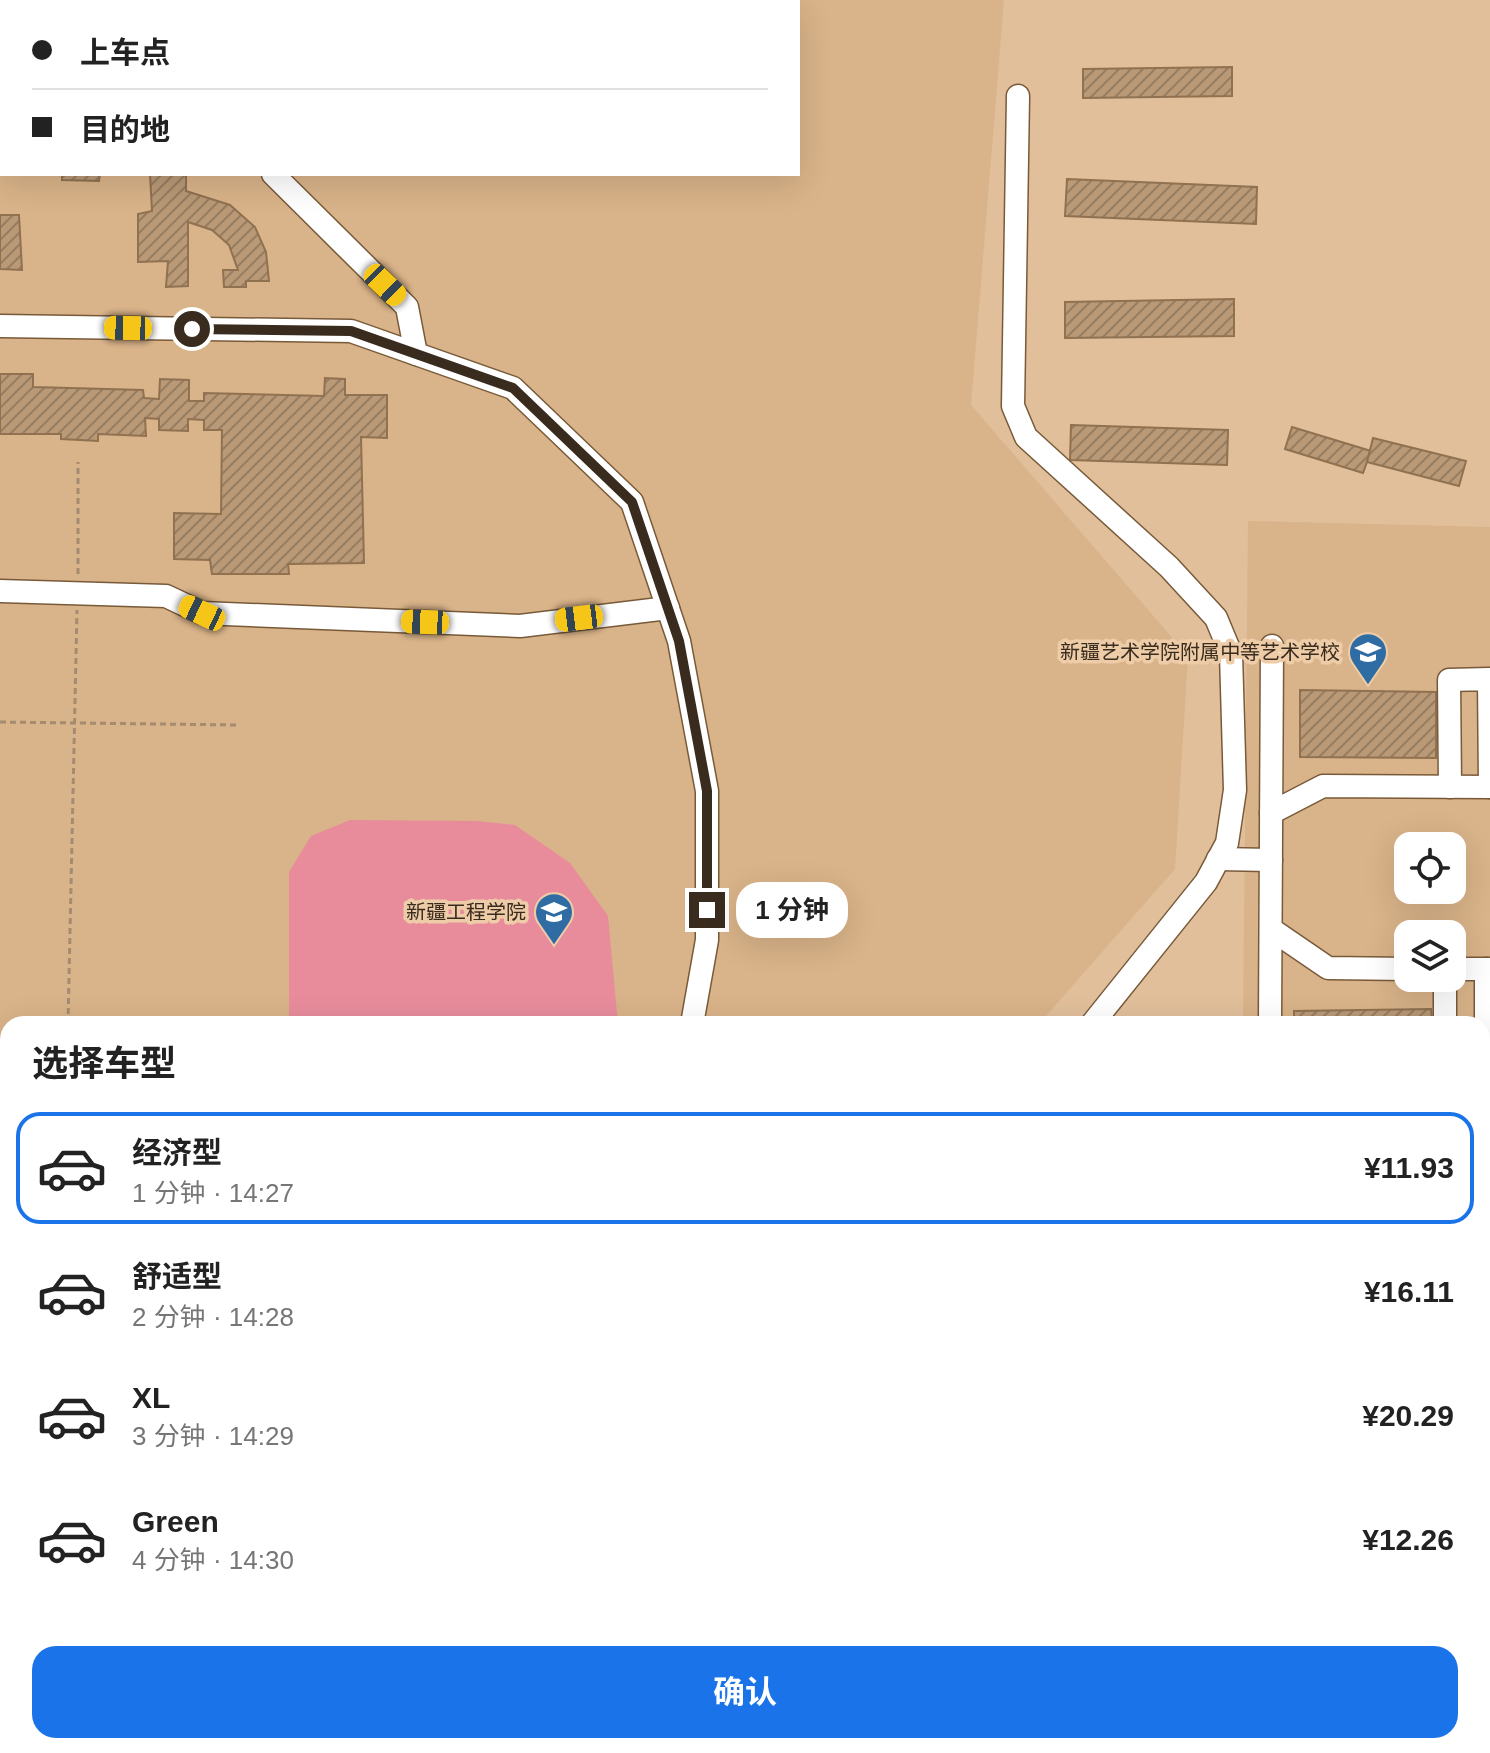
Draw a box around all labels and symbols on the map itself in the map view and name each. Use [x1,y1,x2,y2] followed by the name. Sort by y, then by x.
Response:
[359,260,411,310] car
[174,311,210,347] route start
[104,316,152,340] car
[175,592,229,634] car
[554,603,604,633] car
[401,609,449,635] car
[1347,631,1389,686] school or university icon: 新疆艺术学院附属中等艺术学校
[1060,641,1340,663] place label: 新疆艺术学院附属中等艺术学校
[735,882,847,938] callout: 1 分钟
[533,891,575,946] school or university icon: 新疆工程学院
[689,892,725,928] route end
[406,901,526,923] place label: 新疆工程学院

